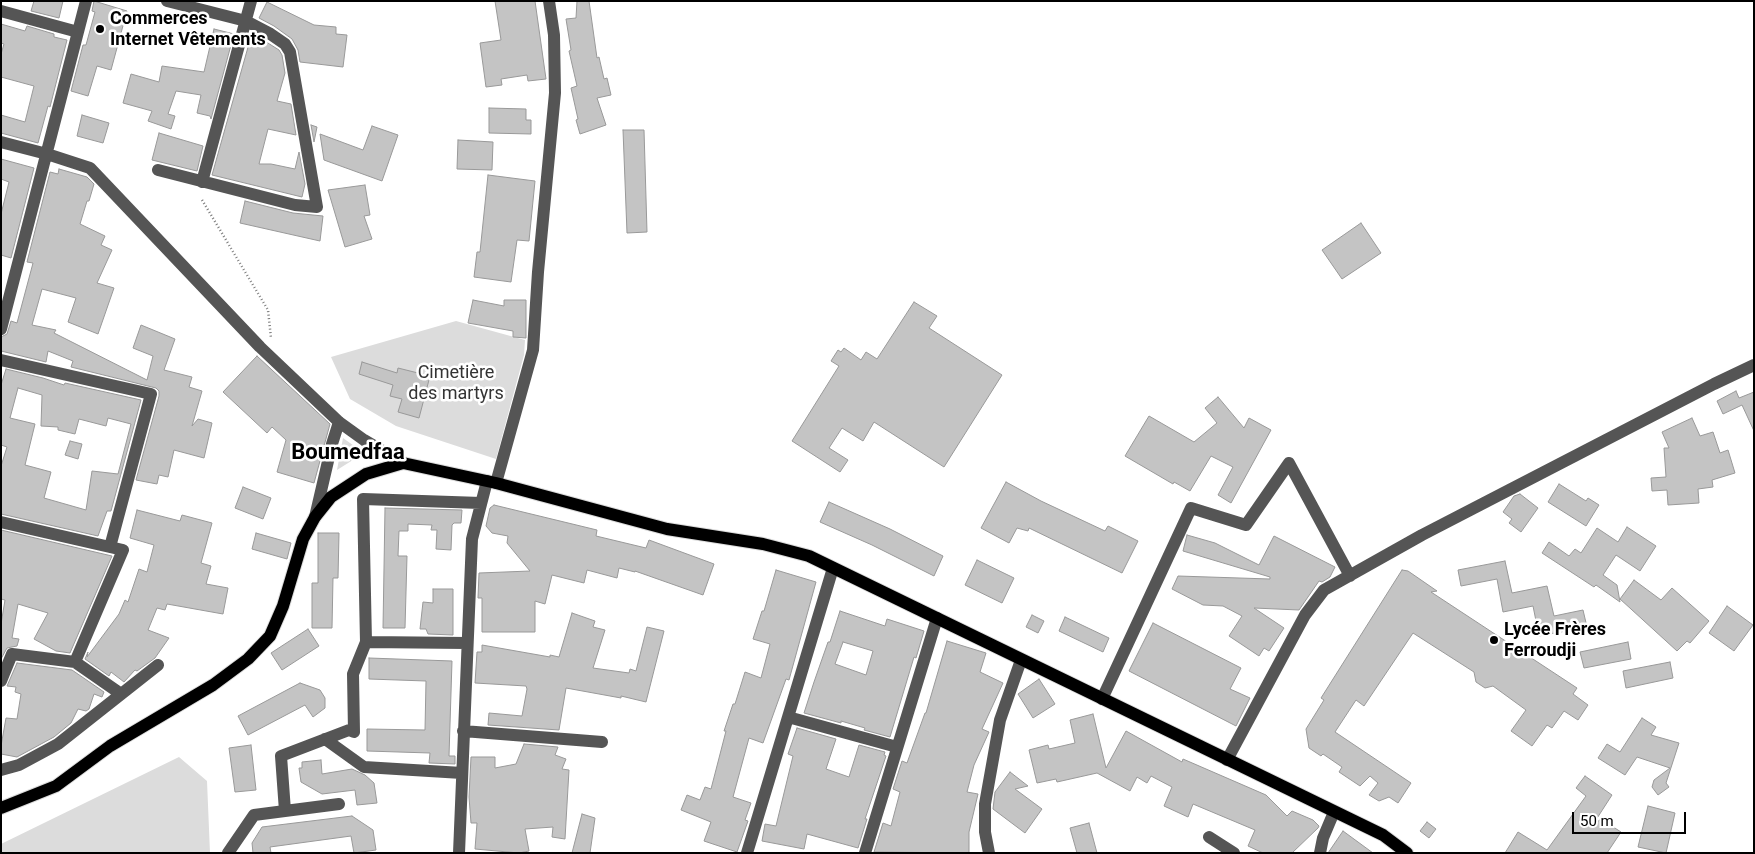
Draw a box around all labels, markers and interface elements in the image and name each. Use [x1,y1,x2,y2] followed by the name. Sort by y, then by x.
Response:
[110,8,266,50] place label: Commerces Internet Vêtements
[94,23,106,35] marker: Commerces Internet Vêtements
[408,362,504,404] park label: Cimetière des martyrs
[291,440,405,466] district label: Boumedfaa
[1504,619,1606,662] place label: Lycée Frères Ferroudji
[1488,634,1500,646] marker: Lycée Frères Ferroudji
[1575,802,1689,834] scale bar
[1580,812,1614,830] text: 50 m

